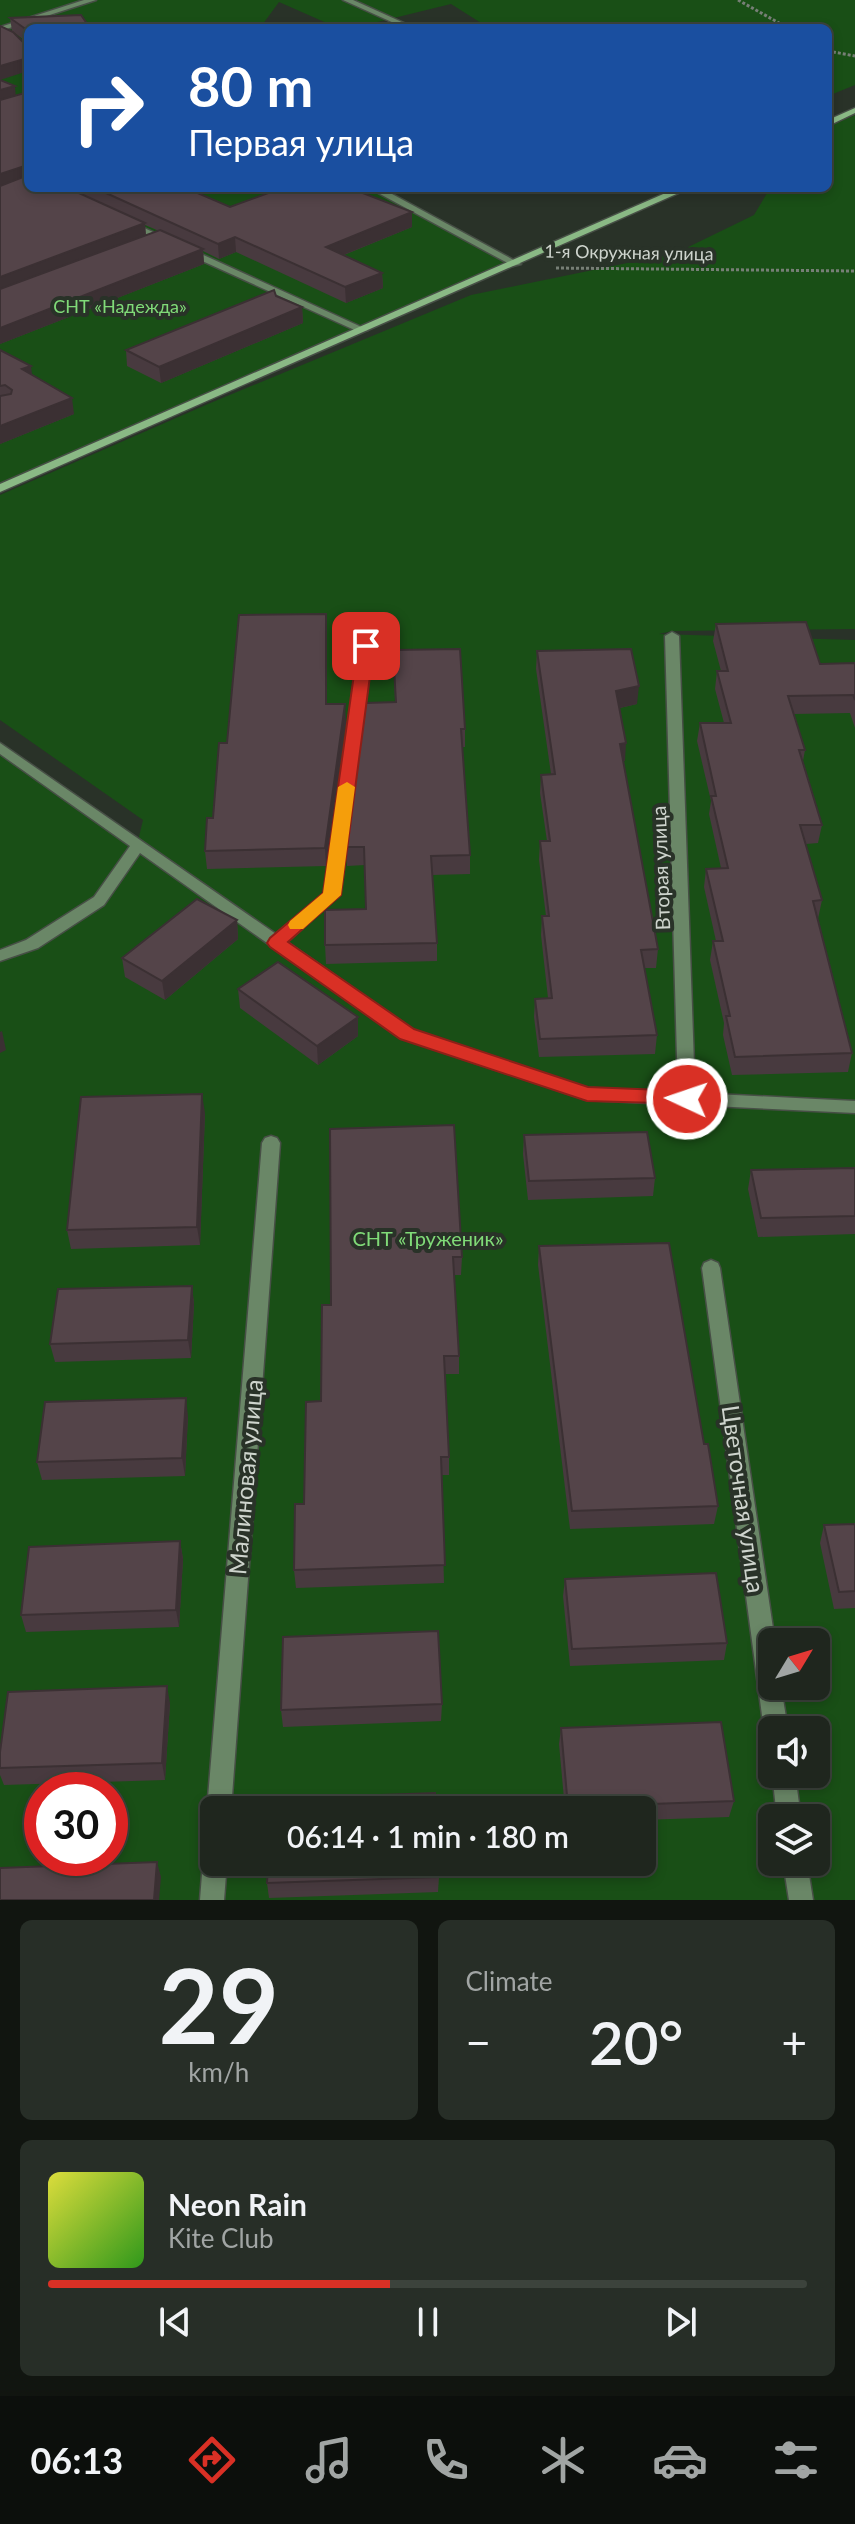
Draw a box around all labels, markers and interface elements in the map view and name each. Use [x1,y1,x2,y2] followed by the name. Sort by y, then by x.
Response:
[188,52,313,119] text: 80 m
[56,56,160,160] icon: right
[188,120,414,164] text: Первая улица
[544,240,714,264] street label: 1-я Окружная улица
[53,295,187,317] park label: СНТ «Надежда»
[332,612,400,680] pin
[344,624,388,668] icon: arrive
[646,805,674,931] street label: Вторая улица
[645,1057,729,1141] position arrow
[352,1226,504,1250] park label: СНТ «Труженик»
[222,1378,268,1576] street label: Малиновая улица
[716,1403,772,1595] street label: Цветочная улица
[758,1628,830,1700] north arrow
[758,1628,830,1876] map controls
[758,1716,830,1788] button: sound
[24,1772,128,1876] speed limit sign: 30
[758,1804,830,1876] button: layers
[287,1818,569,1854] text: 06:14 · 1 min · 180 m
[158,1941,279,2066] text: 29
[466,1965,552,1997] text: Climate
[589,2006,684,2078] text: 20°
[466,2016,491,2068] text: −
[781,2016,807,2068] text: +
[188,2056,249,2088] text: km/h
[168,2186,307,2222] text: Neon Rain
[168,2222,274,2254] text: Kite Club
[153,2300,197,2344] icon: previous
[406,2300,450,2344] icon: pause
[659,2300,703,2344] icon: next
[184,2432,240,2488] icon: directions
[301,2432,357,2488] icon: music
[418,2432,474,2488] icon: phone
[535,2432,591,2488] icon: climate
[652,2432,708,2488] icon: car
[768,2432,824,2488] icon: filters
[30,2438,123,2482] text: 06:13

